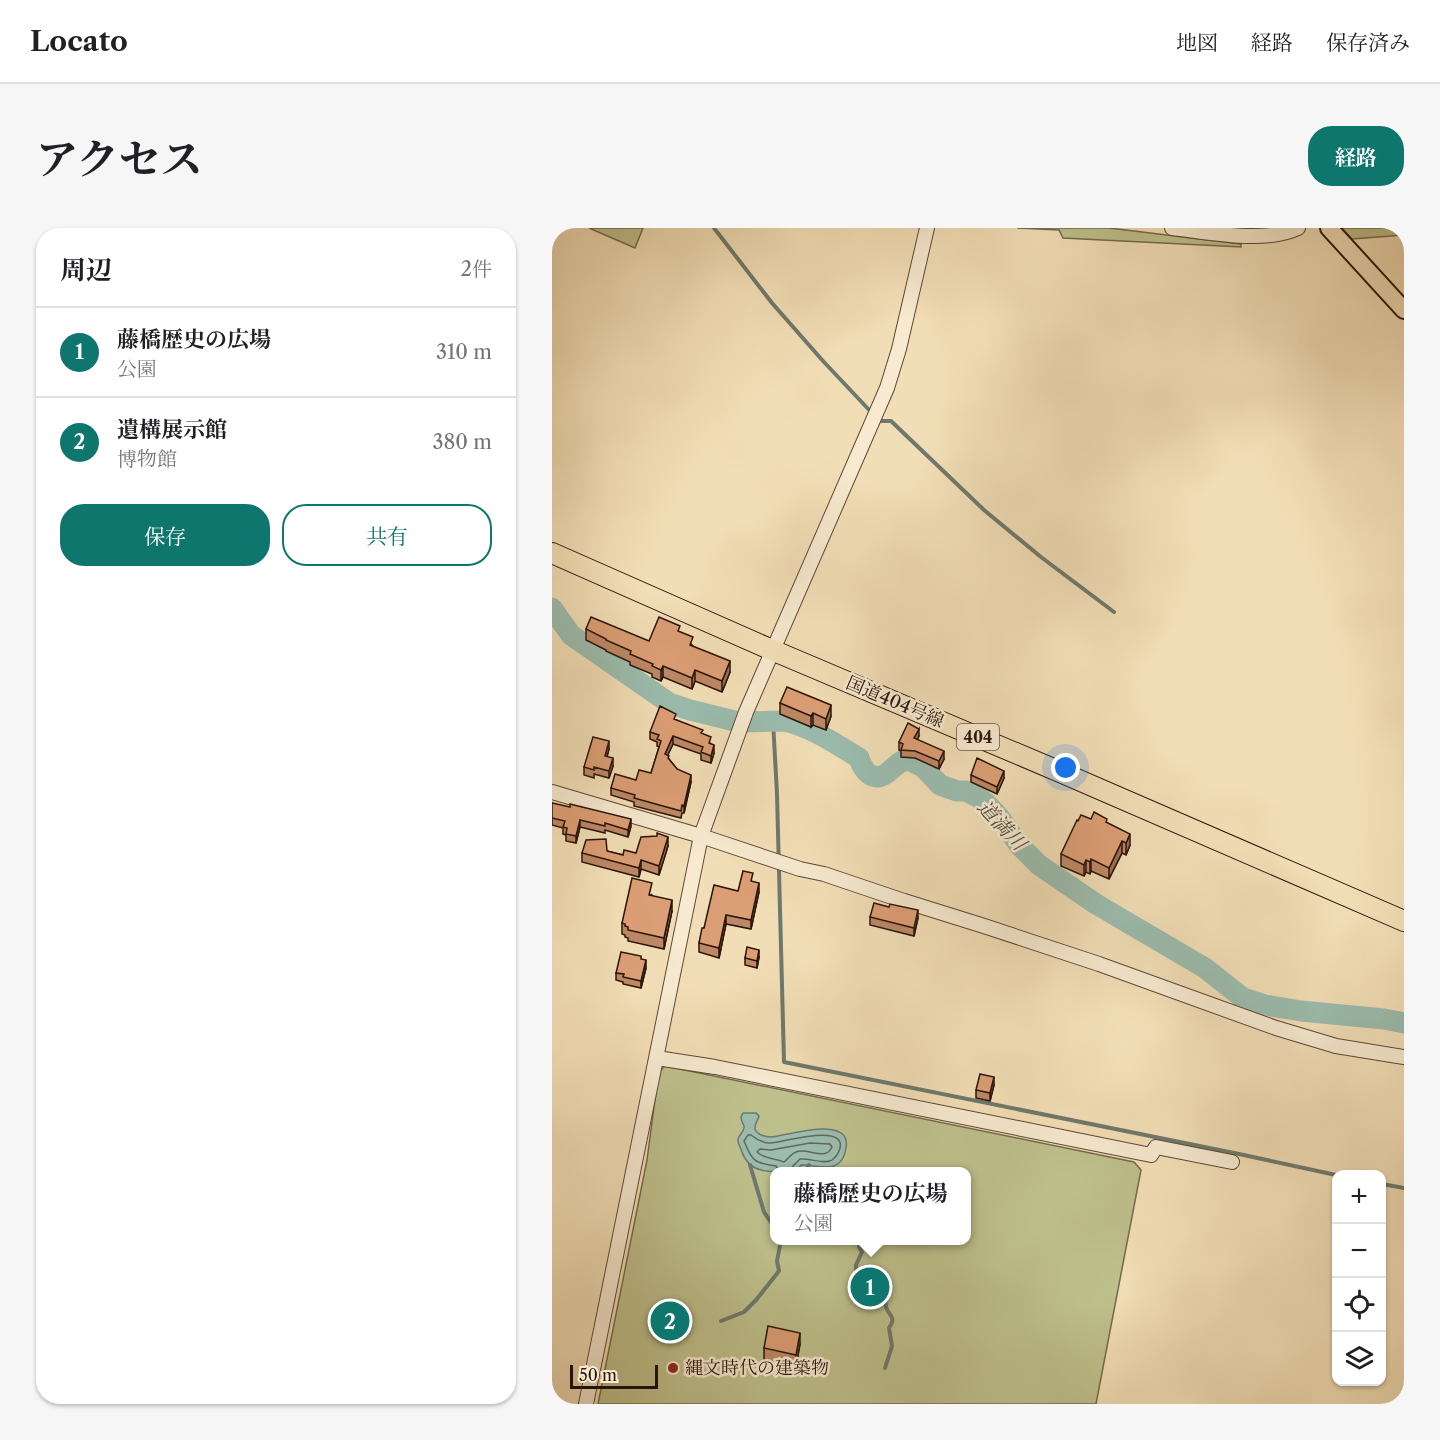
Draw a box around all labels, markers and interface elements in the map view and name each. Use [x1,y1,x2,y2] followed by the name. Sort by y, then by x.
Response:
[30,24,128,58] text: Locato
[1176,30,1218,55] text: 地図
[1251,30,1293,55] text: 経路
[1326,30,1410,55] text: 保存済み
[1308,126,1404,186] button: 経路
[36,133,203,185] text: アクセス
[60,254,112,286] text: 周辺
[461,257,492,281] text: 2件
[117,326,271,353] text: 藤橋歴史の広場
[75,340,84,364] text: 1
[436,340,492,364] text: 310 m
[117,357,157,381] text: 公園
[117,416,227,443] text: 遺構展示館
[74,430,85,454] text: 2
[433,430,492,454] text: 380 m
[117,447,177,471] text: 博物館
[60,504,270,566] button: 保存
[282,504,492,566] button: 共有
[843,672,947,732] street label: 国道404号線
[957,724,999,750] road number: 404
[1051,753,1080,782] your location
[973,795,1033,857] water label: 道満川
[770,1167,971,1245] popup
[1332,1170,1386,1386] map controls
[1332,1170,1386,1224] button: +
[793,1180,948,1207] text: 藤橋歴史の広場
[793,1211,833,1235] text: 公園
[1332,1224,1386,1278] button: −
[850,1264,890,1310] pin: 1
[1332,1278,1386,1332] button: locate
[650,1298,690,1344] pin: 2
[1332,1332,1386,1386] button: layers
[685,1357,829,1379] place label: 縄文時代の建築物
[666,1361,680,1375] marker: 縄文時代の建築物
[570,1362,658,1390] scale bar
[579,1365,617,1385] text: 50 m

